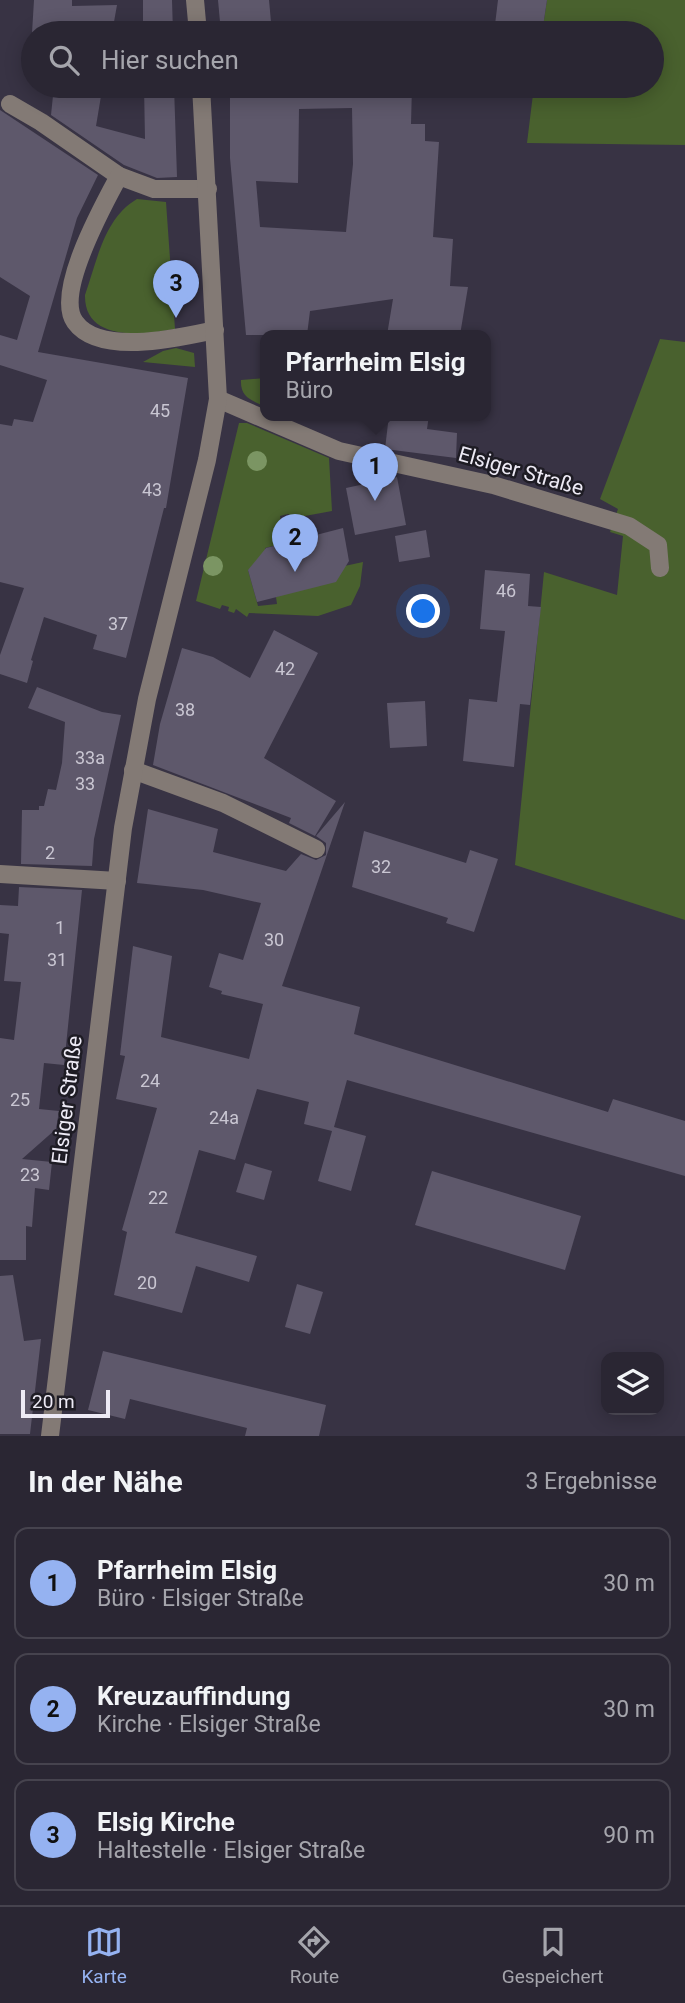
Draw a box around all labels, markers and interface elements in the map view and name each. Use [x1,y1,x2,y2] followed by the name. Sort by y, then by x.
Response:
[21,21,664,98] search box
[45,41,83,79] icon: search
[101,45,239,75] text: Hier suchen
[153,260,199,318] pin: 3
[260,330,491,421] popup
[285,347,466,377] text: Pfarrheim Elsig
[285,377,333,404] text: Büro
[150,400,170,421] house number: 45
[456,442,586,500] street label: Elsiger Straße
[352,443,398,501] pin: 1
[142,479,162,500] house number: 43
[272,514,318,572] pin: 2
[496,580,516,601] house number: 46
[406,594,440,628] your location
[108,613,128,634] house number: 37
[275,658,295,679] house number: 42
[175,699,195,720] house number: 38
[75,747,105,768] house number: 33a
[75,773,95,794] house number: 33
[45,842,55,863] house number: 2
[371,856,391,877] house number: 32
[55,917,65,938] house number: 1
[264,929,284,950] house number: 30
[47,949,67,970] house number: 31
[47,1034,87,1166] street label: Elsiger Straße
[140,1070,160,1091] house number: 24
[10,1089,30,1110] house number: 25
[209,1107,239,1128] house number: 24a
[20,1164,40,1185] house number: 23
[148,1187,168,1208] house number: 22
[137,1272,157,1293] house number: 20
[601,1352,664,1415] map controls
[601,1352,664,1415] button: layers
[21,1387,110,1419] scale bar
[32,1390,75,1413] text: 20 m
[28,1464,183,1499] text: In der Nähe
[525,1468,657,1495] text: 3 Ergebnisse
[97,1555,277,1585] text: Pfarrheim Elsig
[46,1570,60,1597] text: 1
[603,1570,655,1597] text: 30 m
[97,1585,304,1612] text: Büro · Elsiger Straße
[97,1681,291,1711] text: Kreuzauffindung
[46,1696,60,1723] text: 2
[603,1696,655,1723] text: 30 m
[97,1711,321,1738] text: Kirche · Elsiger Straße
[97,1807,235,1837] text: Elsig Kirche
[46,1822,60,1849] text: 3
[603,1822,655,1849] text: 90 m
[97,1837,365,1864] text: Haltestelle · Elsiger Straße
[81,1923,127,1988] tab: Karte
[290,1923,339,1988] tab: Route
[502,1923,604,1988] tab: Gespeichert

